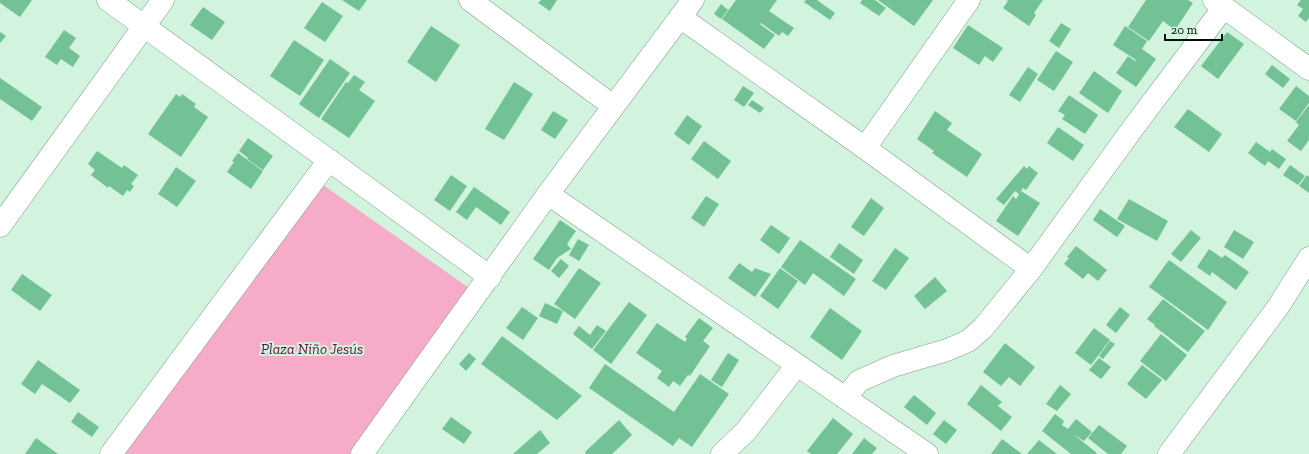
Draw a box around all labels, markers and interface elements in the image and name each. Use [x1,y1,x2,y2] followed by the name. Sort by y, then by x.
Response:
[1165,16,1222,42] scale bar
[1171,23,1198,37] text: 20 m
[261,340,363,358] park label: Plaza Niño Jesús

